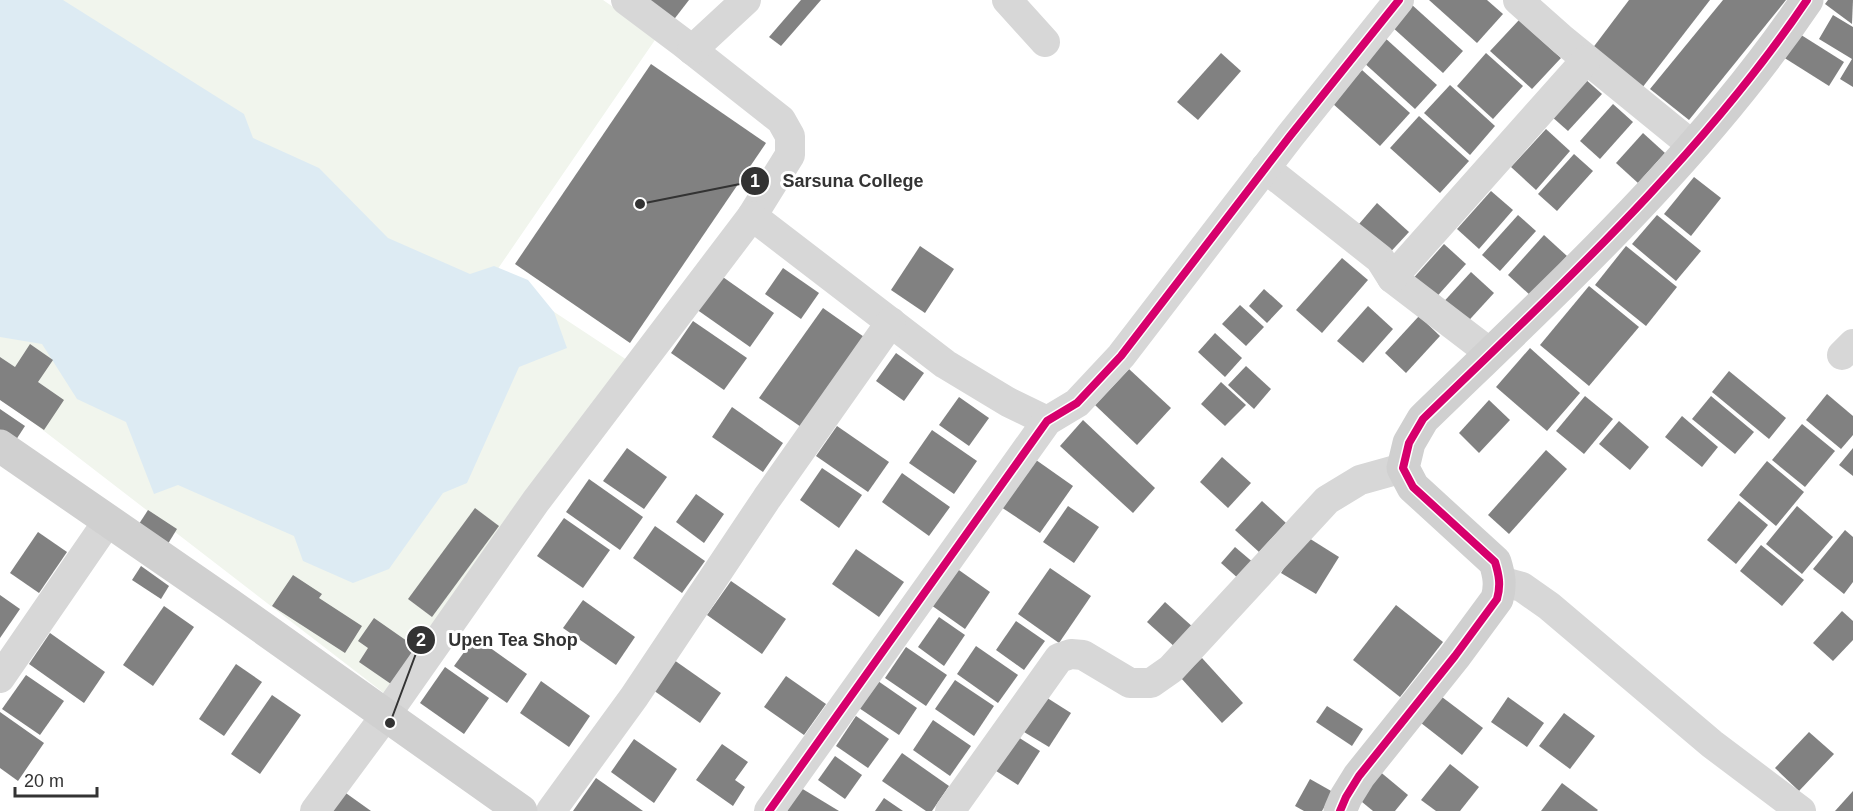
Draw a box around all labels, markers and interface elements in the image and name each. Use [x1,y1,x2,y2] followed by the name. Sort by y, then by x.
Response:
[740,163,935,199] callout: Sarsuna College
[750,171,760,191] text: 1
[782,171,924,191] text: Sarsuna College
[406,622,590,658] callout: Upen Tea Shop
[416,630,426,650] text: 2
[448,630,578,650] text: Upen Tea Shop
[15,760,98,798] scale bar
[24,771,64,791] text: 20 m

